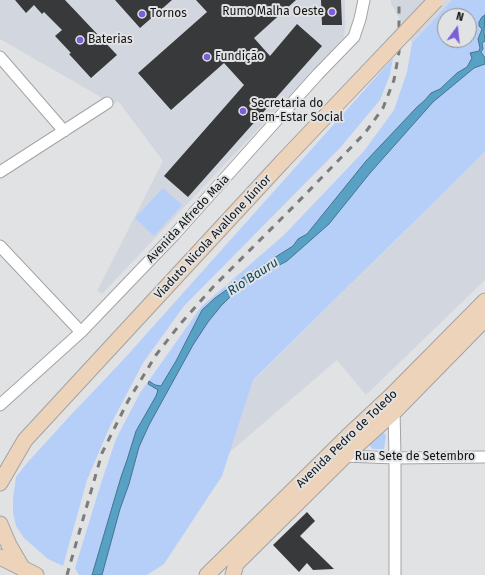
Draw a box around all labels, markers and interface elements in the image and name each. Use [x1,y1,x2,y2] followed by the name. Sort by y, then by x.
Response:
[222,5,324,19] place label: Rumo Malha Oeste
[150,7,187,21] place label: Tornos
[327,7,337,17] marker: Rumo Malha Oeste
[437,8,477,48] north arrow
[137,9,147,19] marker: Tornos
[455,10,465,24] text: N
[88,33,133,47] place label: Baterias
[75,35,85,45] marker: Baterias
[215,50,264,64] place label: Fundição
[202,52,212,62] marker: Fundição
[251,97,343,125] place label: Secretaria do Bem-Estar Social
[238,106,248,116] marker: Secretaria do Bem-Estar Social
[144,172,232,266] street label: Avenida Alfredo Maia
[152,172,274,302] street label: Viaduto Nicola Avallone Júnior
[225,255,281,299] water label: Rio Bauru
[293,387,401,491] street label: Avenida Pedro de Toledo
[355,450,475,464] street label: Rua Sete de Setembro

